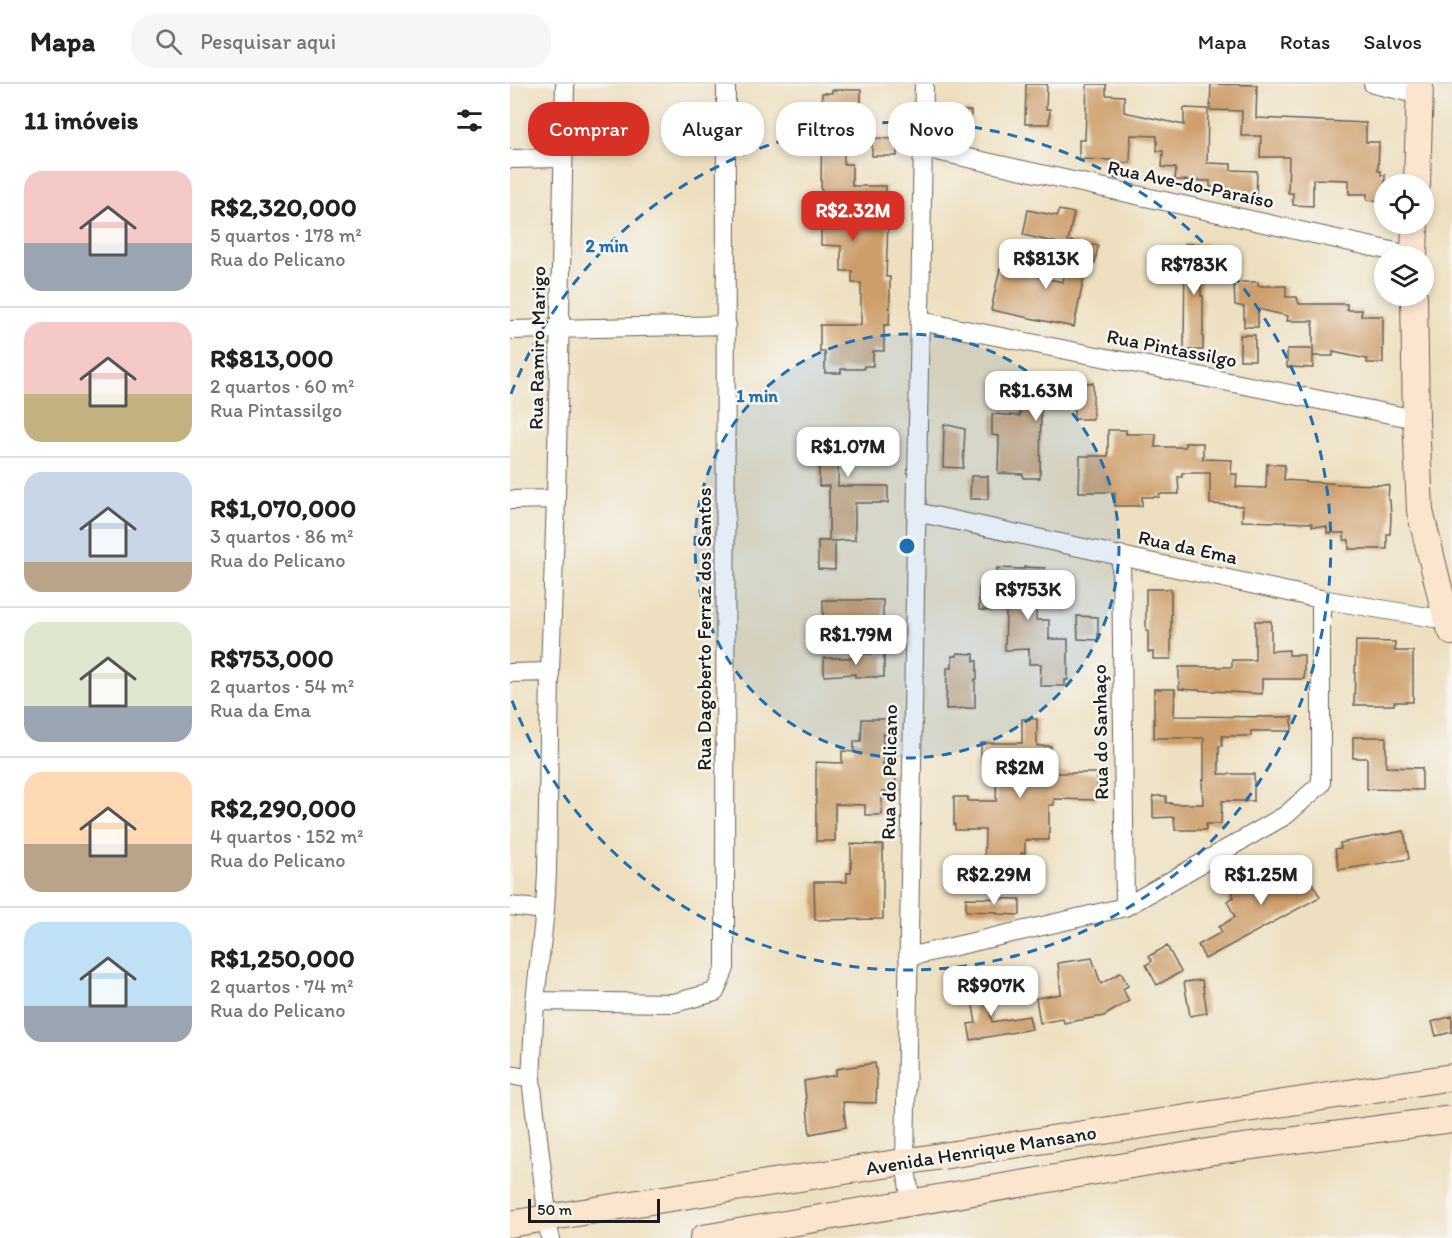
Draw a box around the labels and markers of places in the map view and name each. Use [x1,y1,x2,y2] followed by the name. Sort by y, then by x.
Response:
[798,191,908,242] pin: R$2.32M
[997,239,1095,290] pin: R$813K
[1145,245,1243,296] pin: R$783K
[981,371,1091,422] pin: R$1.63M
[793,427,903,478] pin: R$1.07M
[897,536,917,556] centre of rings
[979,570,1077,621] pin: R$753K
[801,615,911,666] pin: R$1.79M
[984,748,1056,799] pin: R$2M
[939,855,1049,906] pin: R$2.29M
[1206,855,1316,906] pin: R$1.25M
[942,966,1040,1017] pin: R$907K

